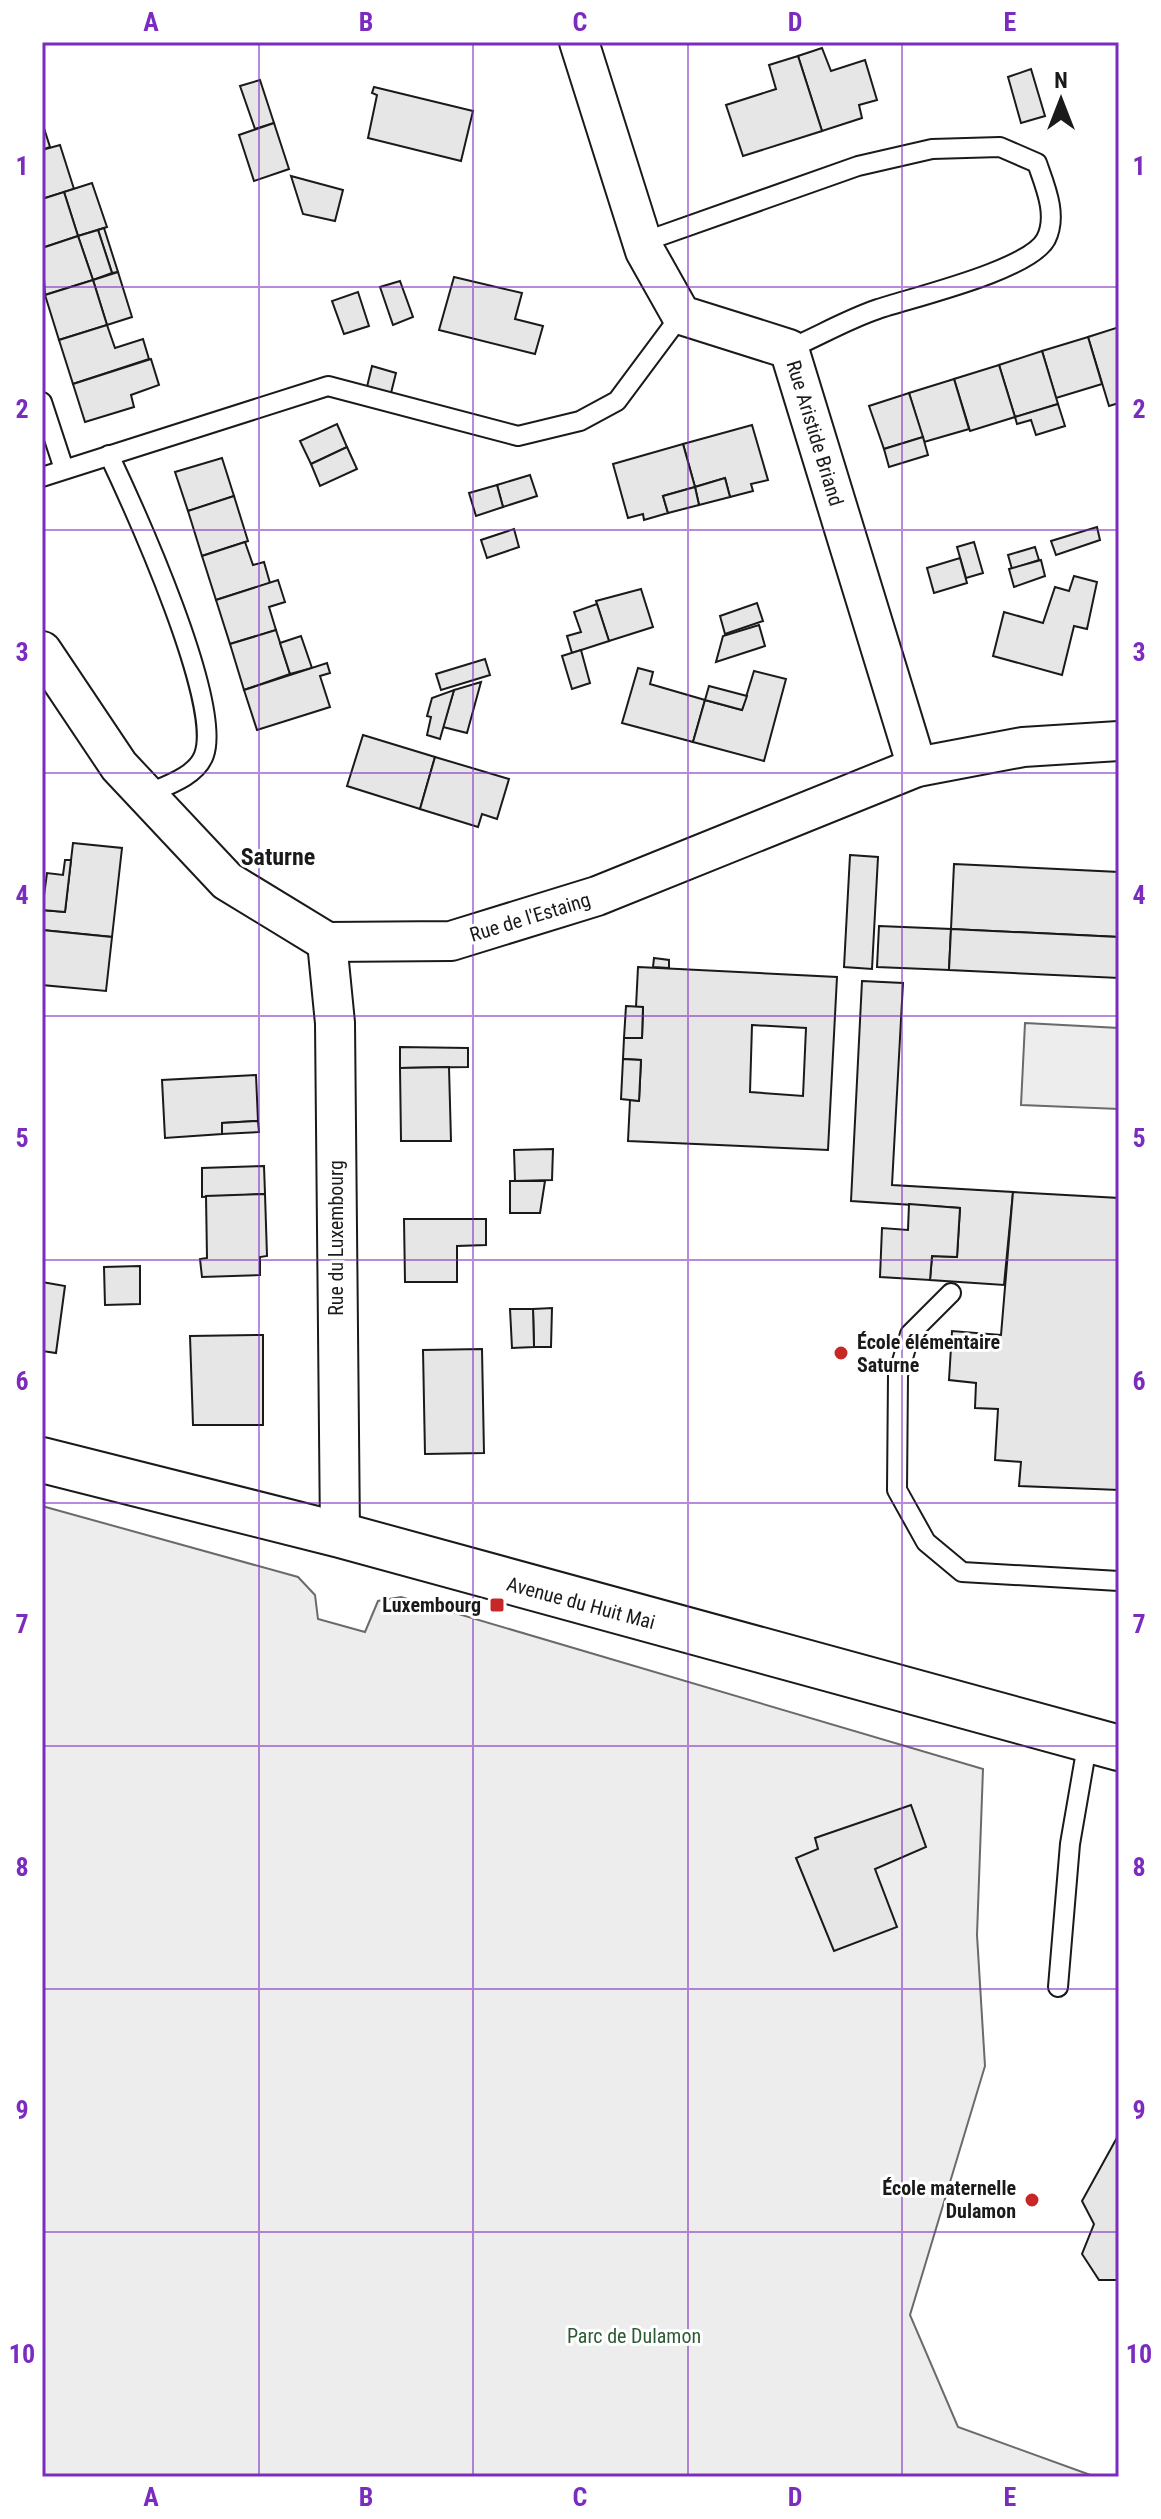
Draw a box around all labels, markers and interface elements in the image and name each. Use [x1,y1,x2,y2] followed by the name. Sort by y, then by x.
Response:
[143,7,159,37] text: A
[359,7,373,37] text: B
[573,7,588,37] text: C
[788,7,802,37] text: D
[1004,7,1017,37] text: E
[1021,60,1101,140] north arrow
[1054,68,1068,93] text: N
[15,151,29,181] text: 1
[1132,151,1146,181] text: 1
[781,357,849,509] street label: Rue Aristide Briand
[15,394,29,424] text: 2
[1132,394,1146,424] text: 2
[15,637,29,667] text: 3
[1132,637,1146,667] text: 3
[241,843,315,871] district label: Saturne
[15,880,29,910] text: 4
[1132,880,1146,910] text: 4
[467,887,593,947] street label: Rue de l'Estaing
[15,1123,29,1153] text: 5
[1132,1123,1146,1153] text: 5
[324,1160,348,1316] street label: Rue du Luxembourg
[857,1330,1000,1377] place label: École élémentaire Saturne
[832,1344,850,1362] marker: École élémentaire Saturne
[15,1366,29,1396] text: 6
[1132,1366,1146,1396] text: 6
[504,1572,658,1634] street label: Avenue du Huit Mai
[382,1593,481,1617] place label: Luxembourg
[488,1596,506,1614] marker: Luxembourg
[15,1609,29,1639] text: 7
[1132,1609,1146,1639] text: 7
[15,1852,29,1882] text: 8
[1132,1852,1146,1882] text: 8
[15,2095,29,2125] text: 9
[1132,2095,1146,2125] text: 9
[882,2176,1016,2223] place label: École maternelle Dulamon
[1023,2191,1041,2209] marker: École maternelle Dulamon
[567,2324,701,2348] park label: Parc de Dulamon
[9,2339,35,2369] text: 10
[1126,2339,1152,2369] text: 10
[143,2482,159,2512] text: A
[359,2482,373,2512] text: B
[573,2482,588,2512] text: C
[788,2482,802,2512] text: D
[1004,2482,1017,2512] text: E

